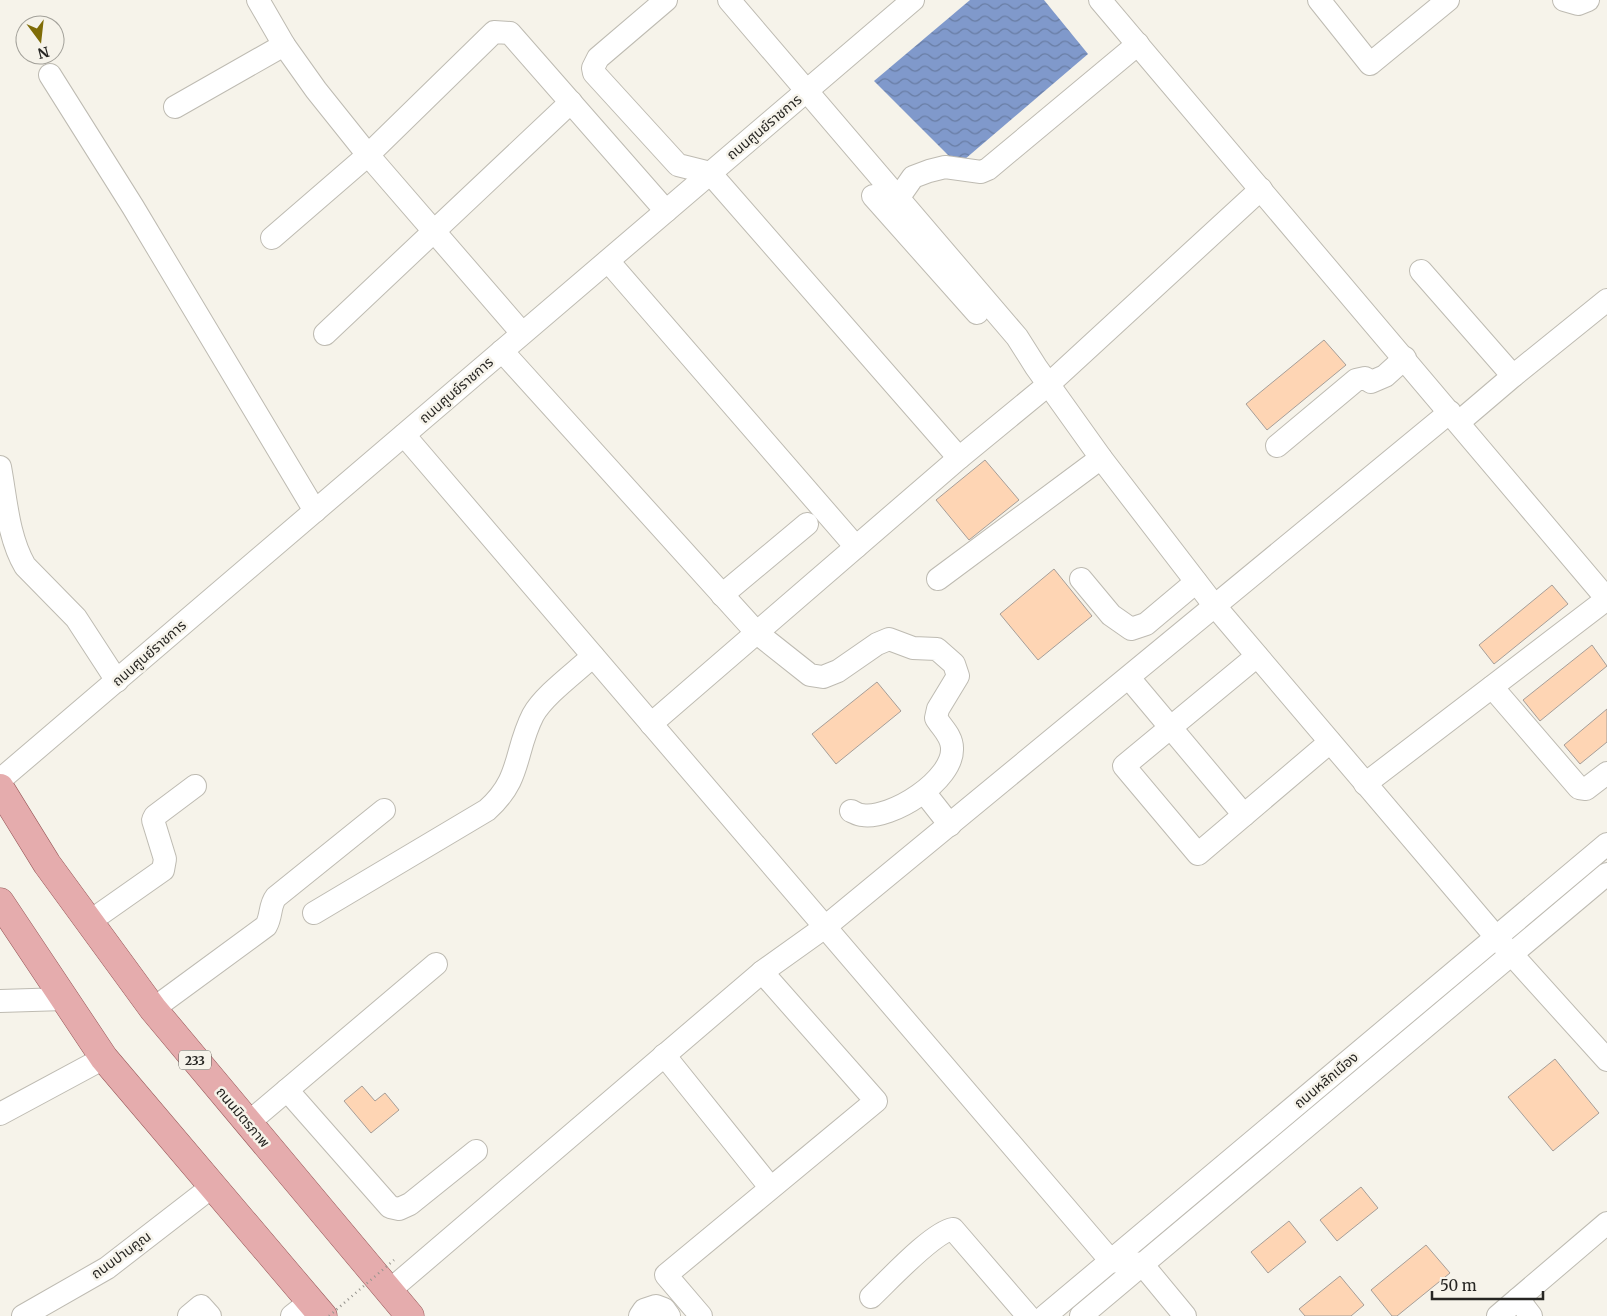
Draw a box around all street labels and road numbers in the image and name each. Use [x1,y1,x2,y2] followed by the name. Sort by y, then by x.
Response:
[723,90,805,164] street label: ถนนศูนย์ราชการ
[415,353,497,427] street label: ถนนศูนย์ราชการ
[108,616,190,690] street label: ถนนศูนย์ราชการ
[1290,1048,1362,1112] street label: ถนนหลักเมือง
[179,1050,211,1070] road number: 233
[212,1083,274,1151] street label: ถนนมิตรภาพ
[88,1227,154,1283] street label: ถนนปานคูณ

